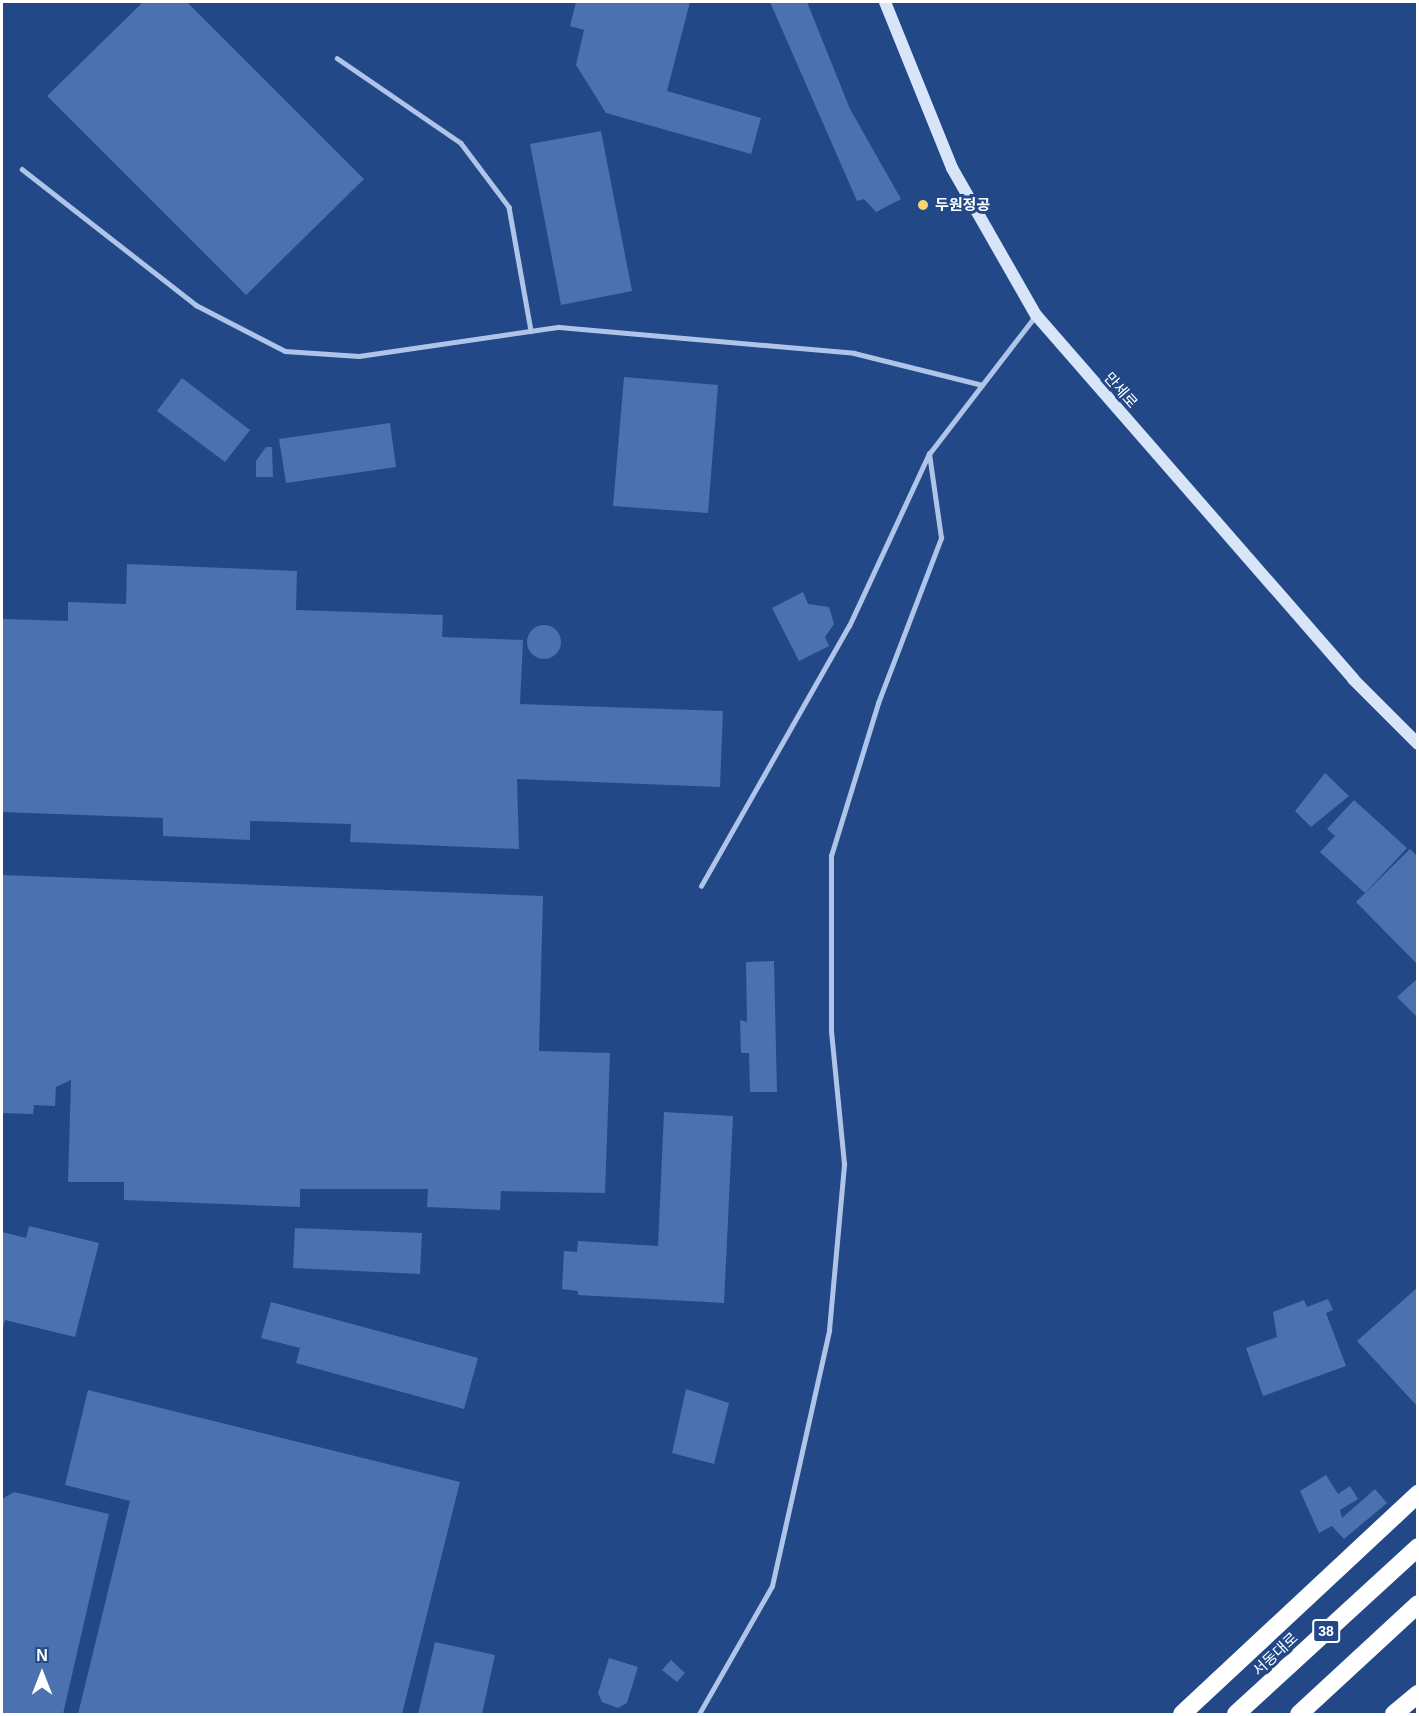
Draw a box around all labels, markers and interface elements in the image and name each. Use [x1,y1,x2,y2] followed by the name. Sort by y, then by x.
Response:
[935,196,990,214] place label: 두원정공
[916,198,930,212] marker: 두원정공
[1101,368,1141,412] street label: 만세로
[1311,1620,1341,1642] road number: 38
[1249,1629,1301,1679] street label: 서동대로
[12,1644,72,1704] north arrow
[36,1647,48,1664] text: N

